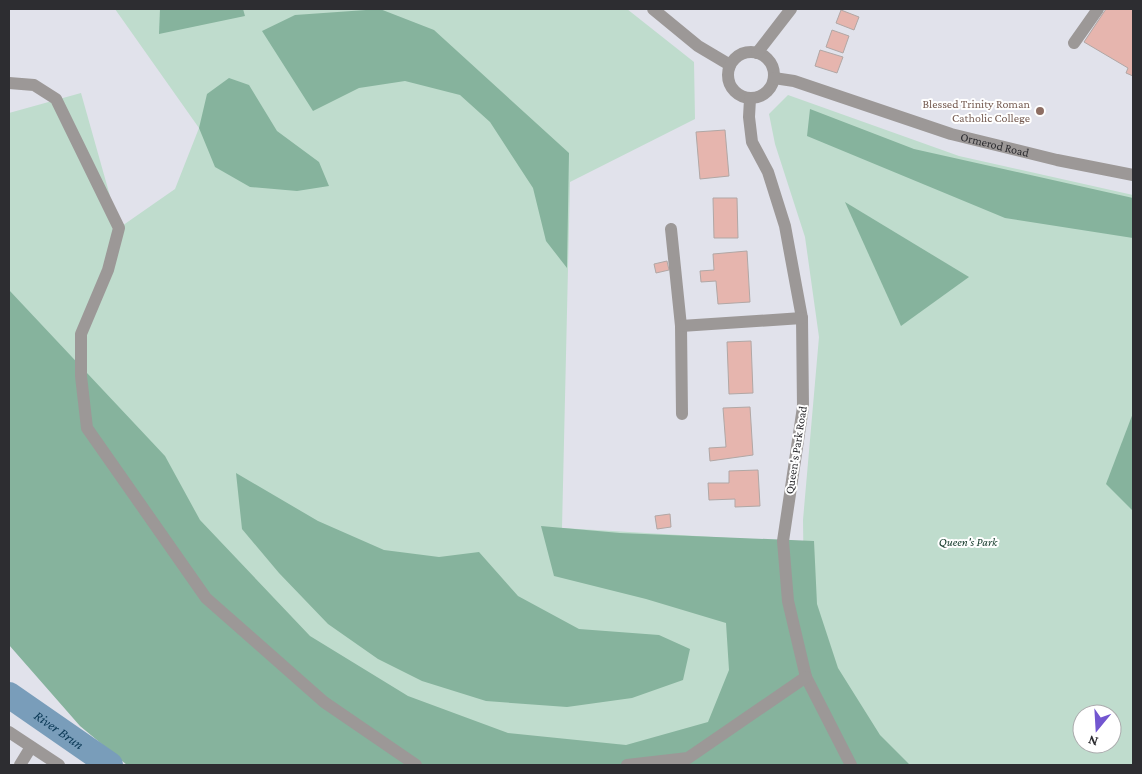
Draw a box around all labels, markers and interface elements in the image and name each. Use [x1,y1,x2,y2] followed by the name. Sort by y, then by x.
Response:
[922,97,1031,125] place label: Blessed Trinity Roman Catholic College
[1034,105,1046,117] marker: Blessed Trinity Roman Catholic College
[959,130,1031,160] street label: Ormerod Road
[782,404,810,495] street label: Queen's Park Road
[939,535,998,549] park label: Queen's Park
[1072,704,1122,754] north arrow
[31,707,87,752] water label: River Brun
[1086,732,1100,750] text: N

